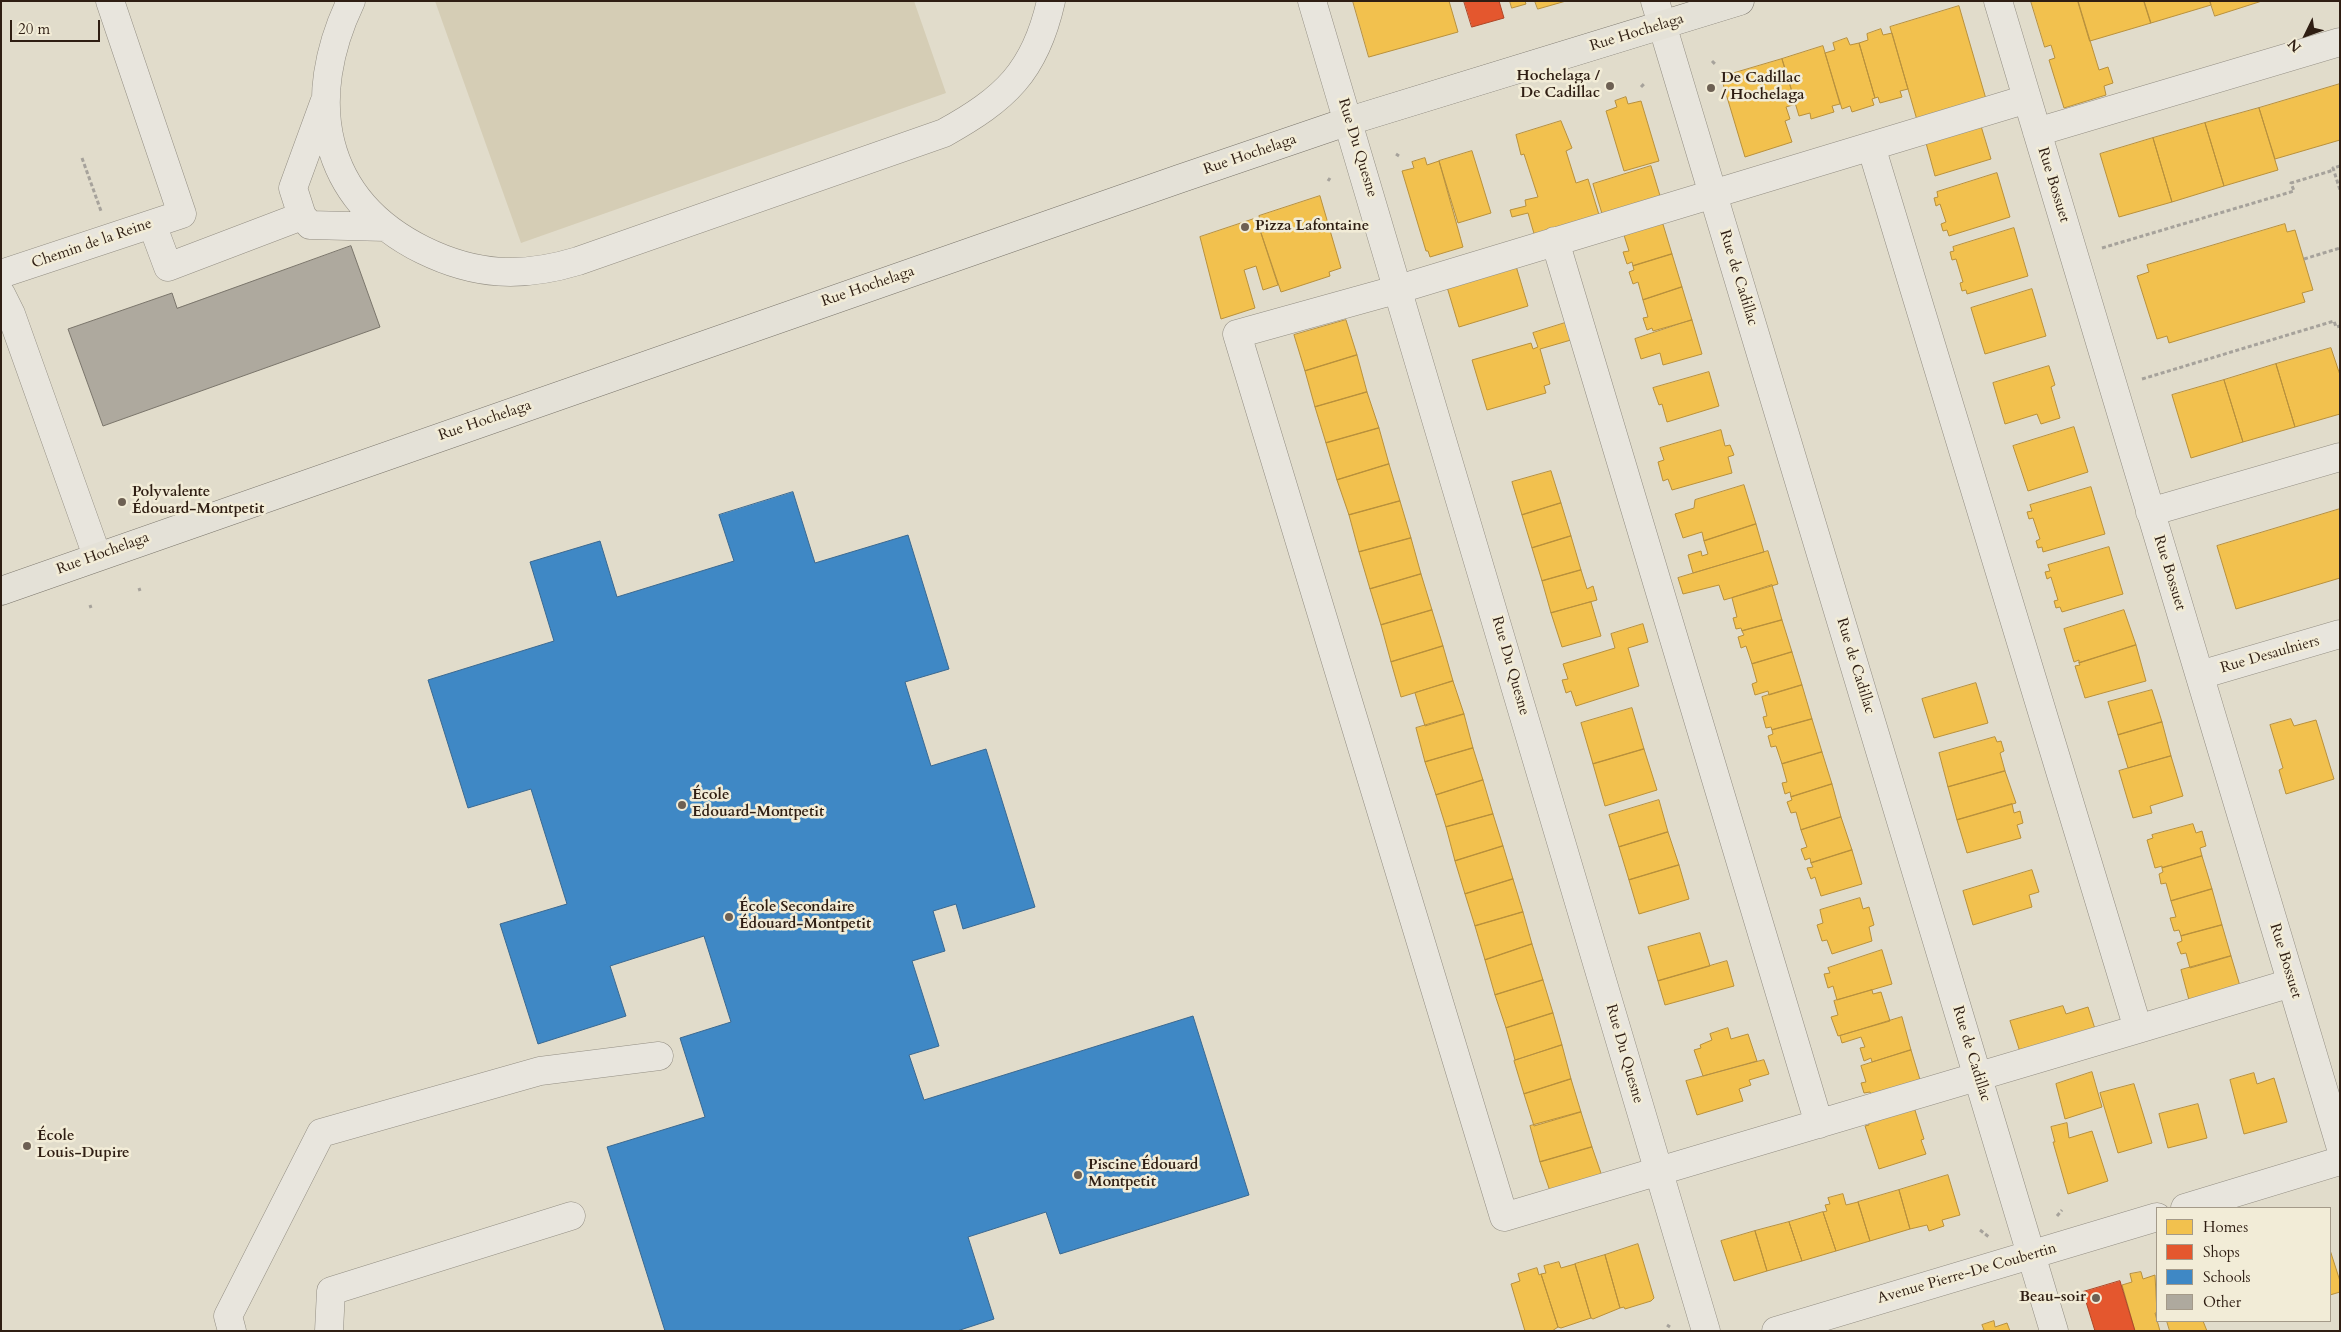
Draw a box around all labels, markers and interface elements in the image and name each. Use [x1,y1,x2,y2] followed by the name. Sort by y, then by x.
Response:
[12,10,102,42] scale bar
[1588,10,1686,56] street label: Rue Hochelaga
[2281,10,2331,60] north arrow
[18,19,50,39] text: 20 m
[2283,34,2306,56] text: N
[1516,68,1600,103] place label: Hochelaga / De Cadillac
[1721,70,1805,105] place label: De Cadillac / Hochelaga
[1604,80,1616,92] marker: Hochelaga / De Cadillac
[1705,82,1717,94] marker: De Cadillac / Hochelaga
[1333,96,1381,200] street label: Rue Du Quesne
[1201,131,1299,179] street label: Rue Hochelaga
[2033,145,2073,225] street label: Rue Bossuet
[30,215,154,273] street label: Chemin de la Reine
[1255,218,1369,236] place label: Pizza Lafontaine
[1239,221,1251,233] marker: Pizza Lafontaine
[1715,228,1761,328] street label: Rue de Cadillac
[819,263,917,311] street label: Rue Hochelaga
[436,397,534,445] street label: Rue Hochelaga
[132,484,264,519] place label: Polyvalente Édouard-Montpetit
[116,496,128,508] marker: Polyvalente Édouard-Montpetit
[54,529,152,579] street label: Rue Hochelaga
[2149,533,2189,613] street label: Rue Bossuet
[1487,614,1533,718] street label: Rue Du Quesne
[1832,616,1878,716] street label: Rue de Cadillac
[2218,632,2322,678] street label: Rue Desaulniers
[692,787,824,822] place label: École Edouard-Montpetit
[676,799,688,811] marker: École Edouard-Montpetit
[739,899,871,934] place label: École Secondaire Édouard-Montpetit
[723,911,735,923] marker: École Secondaire Édouard-Montpetit
[2265,921,2305,1001] street label: Rue Bossuet
[1601,1002,1647,1106] street label: Rue Du Quesne
[1948,1004,1994,1104] street label: Rue de Cadillac
[37,1128,130,1163] place label: École Louis-Dupire
[21,1140,33,1152] marker: École Louis-Dupire
[1088,1157,1198,1192] place label: Piscine Édouard Montpetit
[1072,1169,1084,1181] marker: Piscine Édouard Montpetit
[2156,1207,2331,1322] legend
[2203,1217,2248,1237] text: Homes
[1875,1240,2059,1308] street label: Avenue Pierre-De Coubertin
[2203,1242,2240,1262] text: Shops
[2203,1267,2251,1287] text: Schools
[2019,1289,2086,1307] place label: Beau-soir
[2090,1292,2102,1304] marker: Beau-soir
[2203,1292,2241,1312] text: Other

